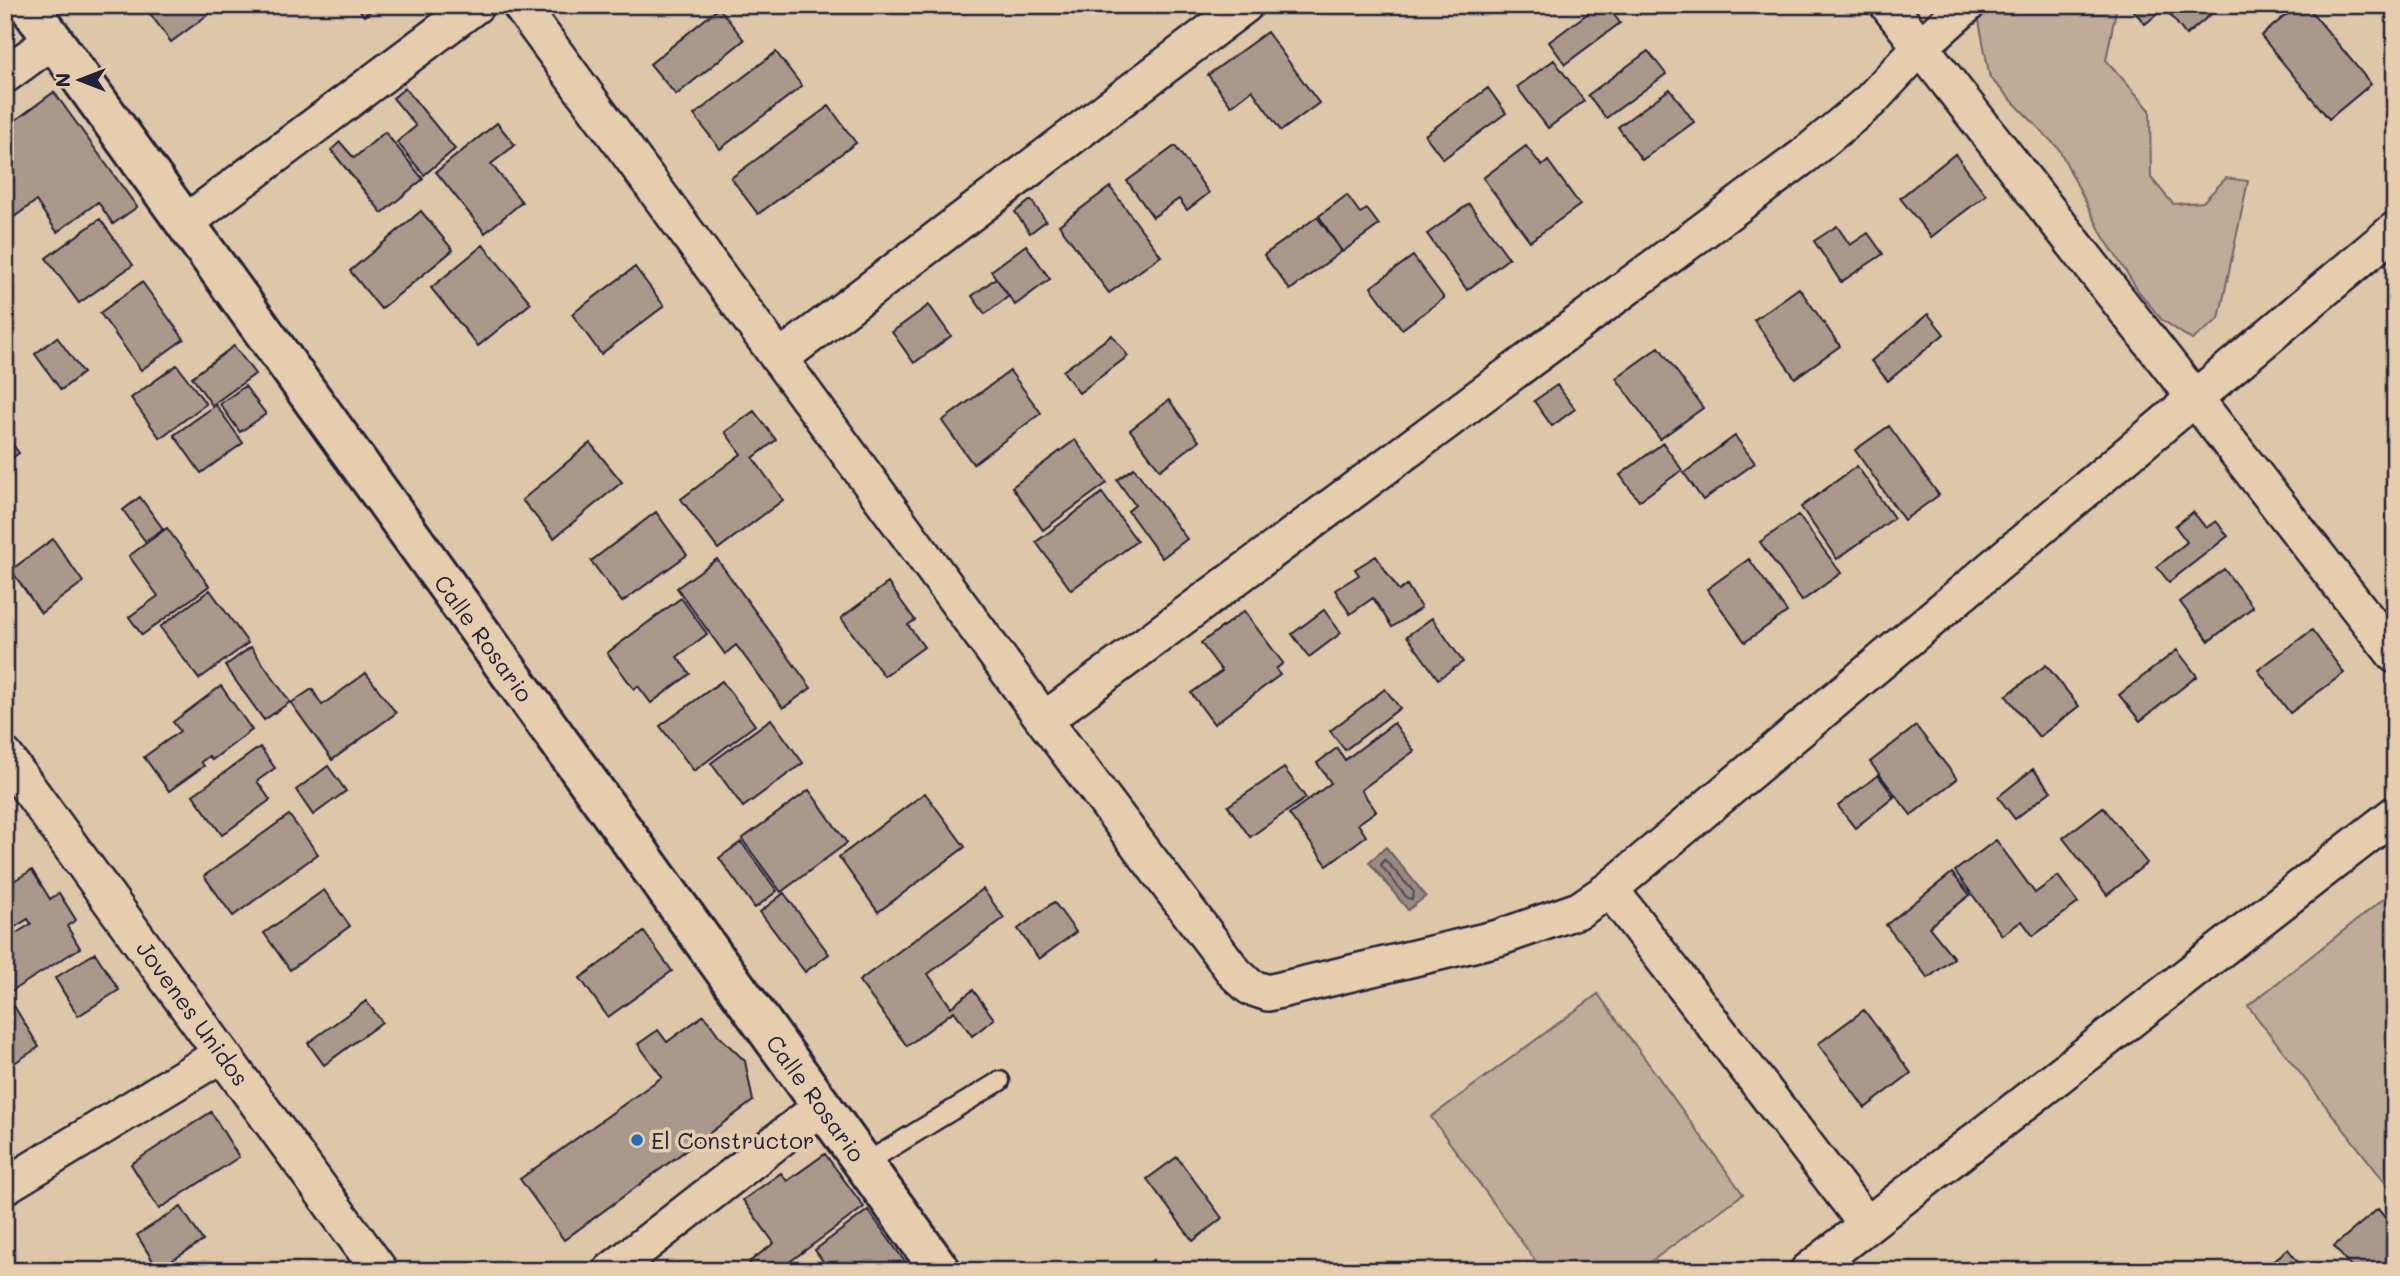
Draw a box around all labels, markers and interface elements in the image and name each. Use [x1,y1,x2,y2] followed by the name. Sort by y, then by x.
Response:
[46,46,116,116] north arrow
[50,73,75,87] text: N
[428,569,540,707] street label: Calle Rosario
[130,934,256,1092] street label: Jovenes Unidos
[760,1029,872,1167] street label: Calle Rosario
[651,1125,814,1155] place label: El Constructor
[629,1132,645,1148] marker: El Constructor

